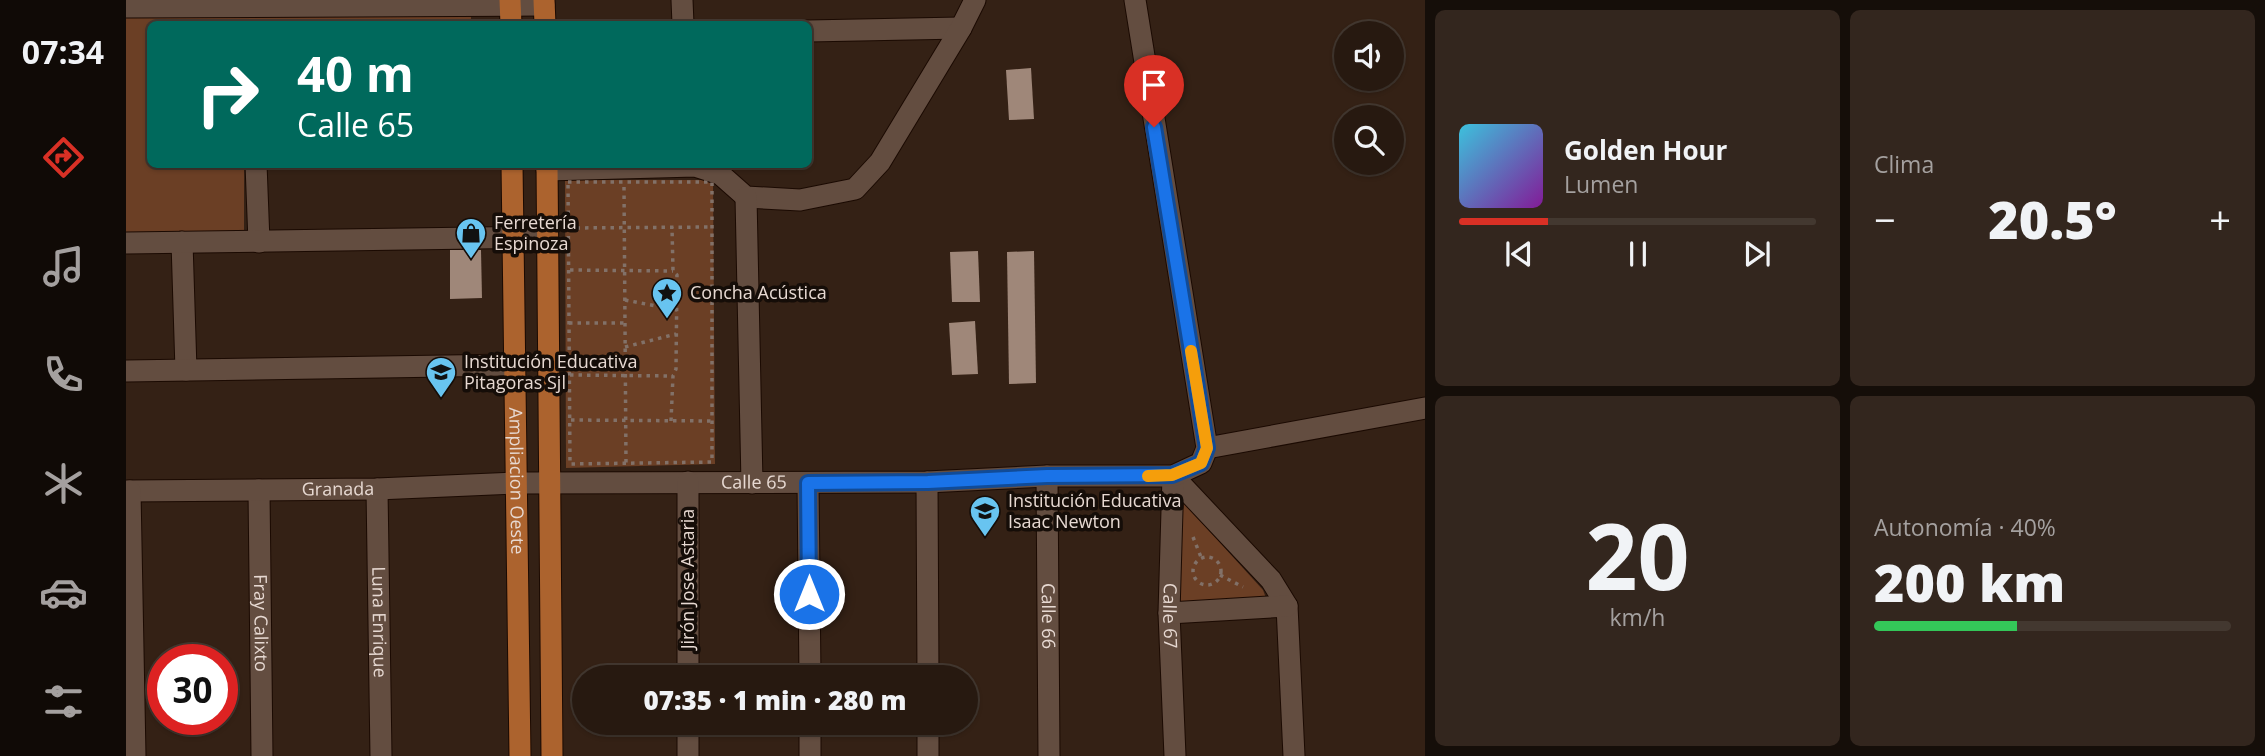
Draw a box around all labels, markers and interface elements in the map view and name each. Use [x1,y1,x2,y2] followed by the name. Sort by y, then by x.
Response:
[1334,21,1404,175] map controls
[1334,21,1404,91] button: sound
[22,30,104,73] text: 07:34
[297,40,414,106] text: 40 m
[182,49,273,140] icon: right
[1124,55,1184,127] pin
[1135,66,1173,104] icon: arrive
[297,103,414,146] text: Calle 65
[1334,105,1404,175] button: search
[1564,132,1727,168] text: Golden Hour
[39,133,88,182] icon: directions
[1874,148,1934,180] text: Clima
[1564,168,1638,200] text: Lumen
[1988,183,2117,254] text: 20.5°
[1874,193,1896,245] text: −
[2209,193,2231,245] text: +
[494,210,577,255] place label: Ferretería Espinoza
[454,216,488,260] shop icon: Ferretería Espinoza
[1500,235,1538,273] icon: previous
[1619,235,1657,273] icon: pause
[1738,235,1776,273] icon: next
[39,242,88,291] icon: music
[650,276,684,320] place icon: Concha Acústica
[690,280,827,304] place label: Concha Acústica
[464,349,637,394] place label: Institución Educativa Pitagoras Sjl
[39,350,88,399] icon: phone
[424,355,458,399] school or university icon: Institución Educativa Pitagoras Sjl
[504,407,530,555] street label: Ampliacion Oeste
[39,459,88,508] icon: climate
[721,469,787,494] street label: Calle 65
[302,476,374,501] street label: Granada
[1008,488,1181,533] place label: Institución Educativa Isaac Newton
[1585,493,1690,617] text: 20
[968,494,1002,538] school or university icon: Institución Educativa Isaac Newton
[675,509,699,651] street label: Jirón Jose Astaria
[1874,511,2056,543] text: Autonomía · 40%
[1874,546,2065,617] text: 200 km
[772,557,846,631] position arrow
[367,566,393,678] street label: Luna Enrique
[39,568,88,617] icon: car
[249,574,274,672] street label: Fray Calixto
[1037,583,1061,649] street label: Calle 66
[1158,583,1183,649] street label: Calle 67
[1610,601,1665,633] text: km/h
[147,644,238,735] speed limit sign: 30
[39,677,88,726] icon: filters
[644,682,906,718] text: 07:35 · 1 min · 280 m

